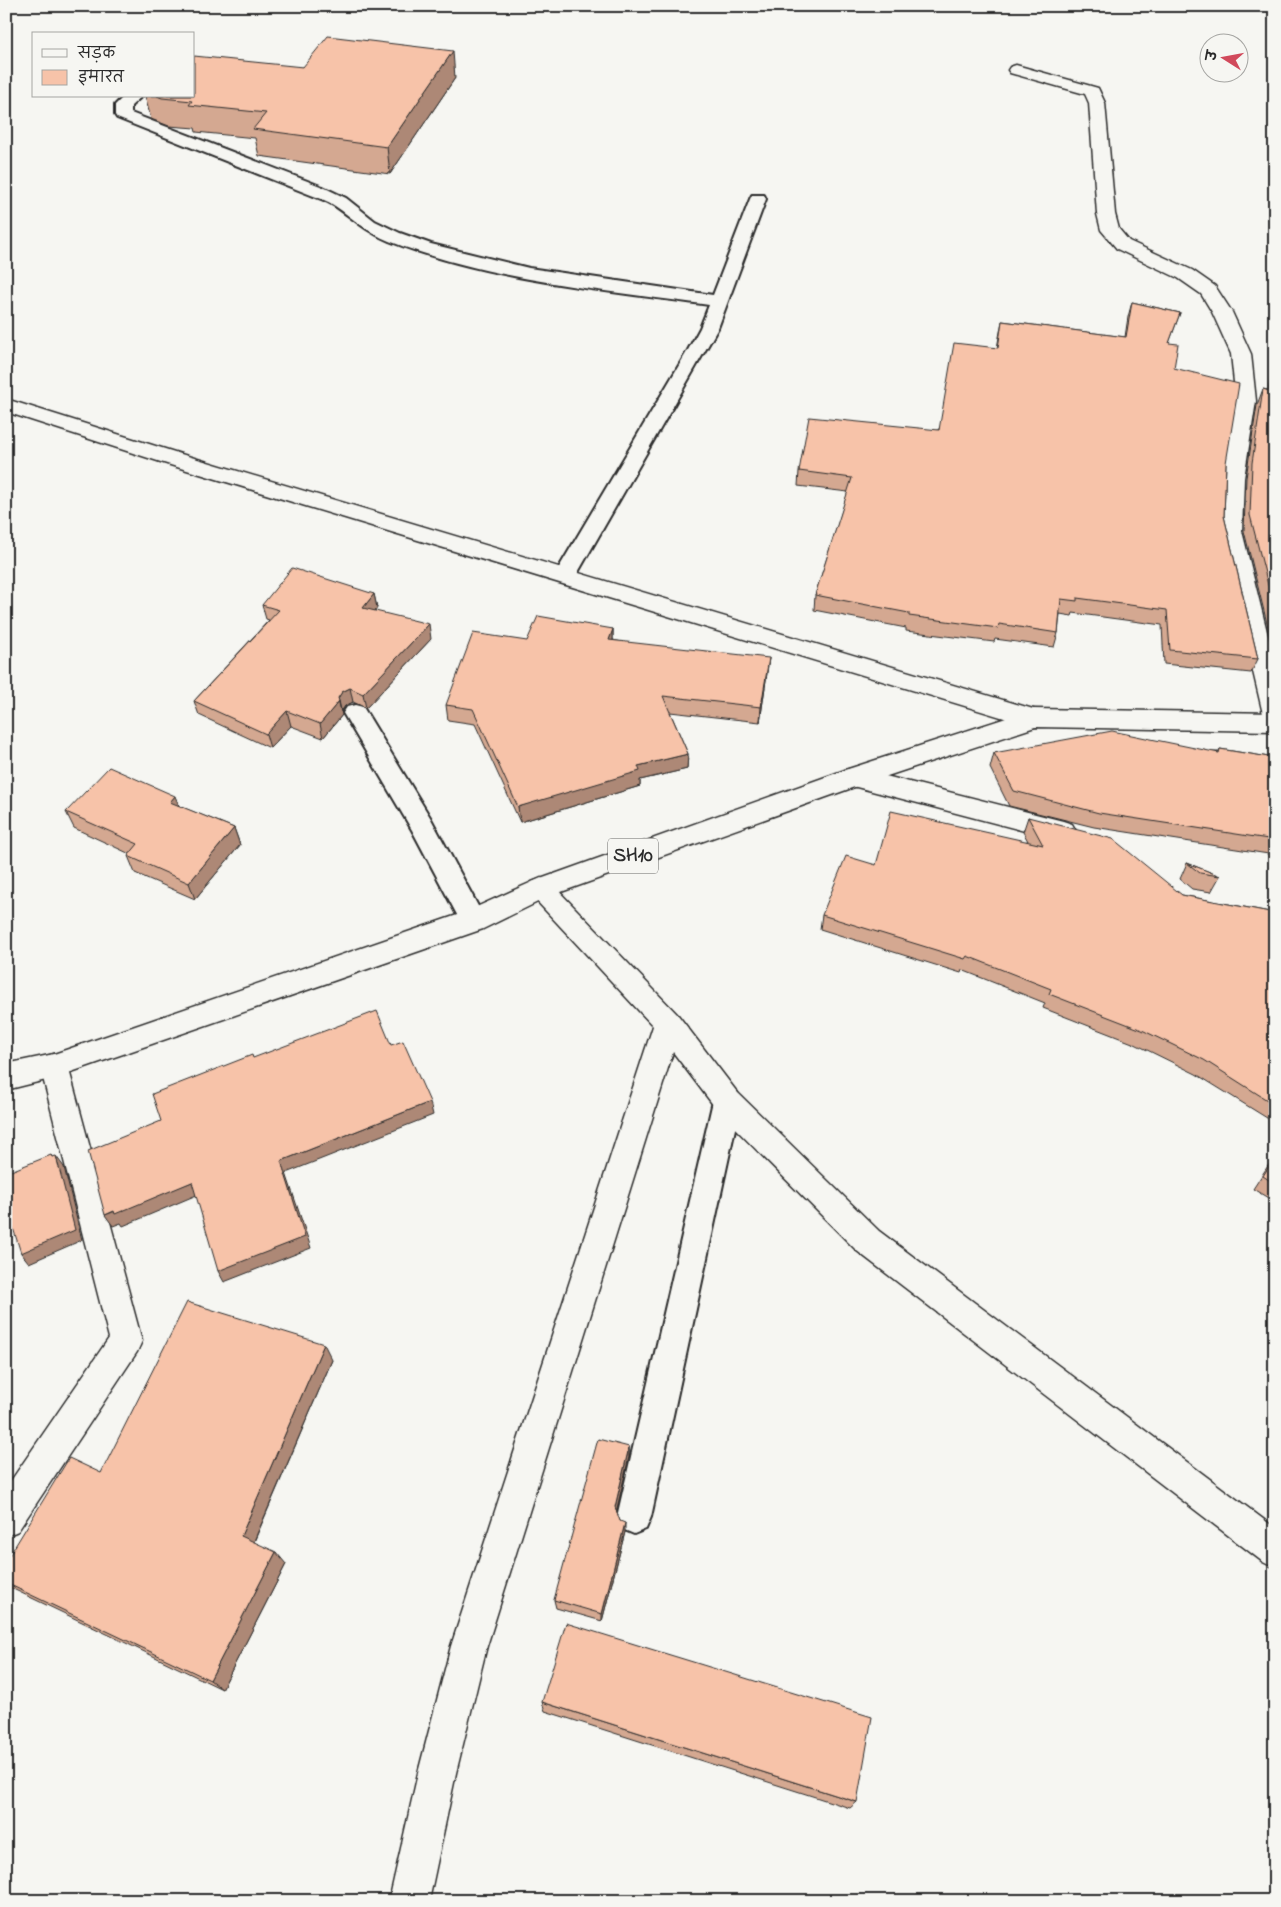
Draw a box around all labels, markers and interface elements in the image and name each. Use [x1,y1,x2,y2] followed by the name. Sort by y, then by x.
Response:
[32,32,195,98] legend
[1198,32,1248,82] north arrow
[77,43,116,65] text: सड़क
[1201,48,1224,64] text: उ
[78,67,125,89] text: इमारत
[608,838,658,874] road number: SH10

